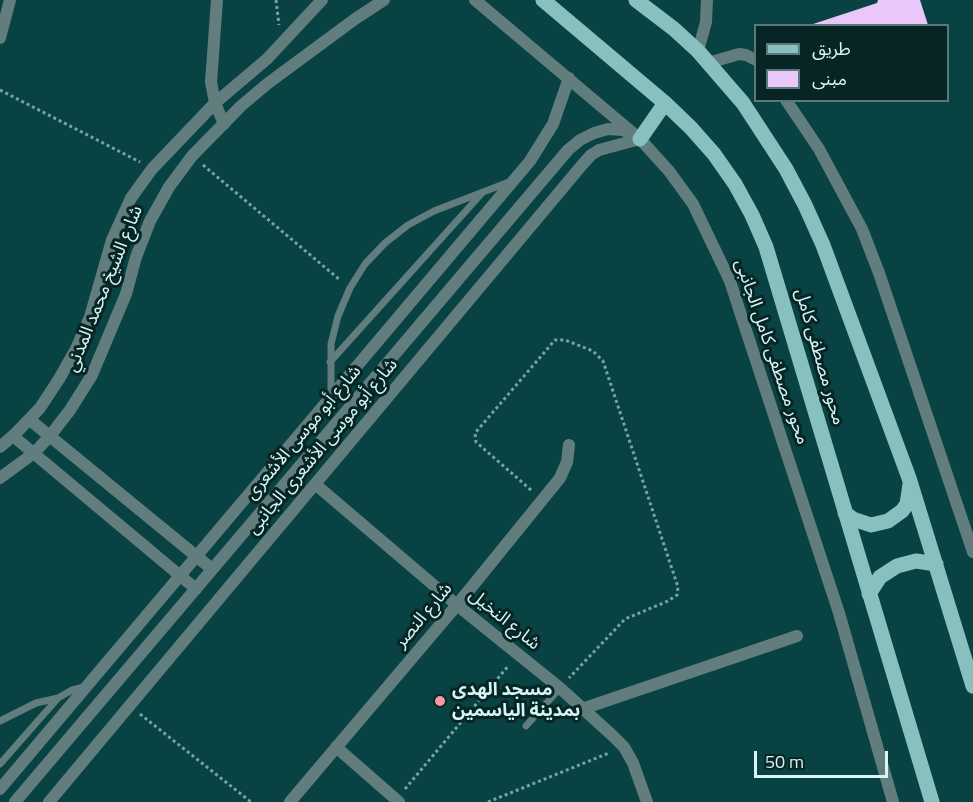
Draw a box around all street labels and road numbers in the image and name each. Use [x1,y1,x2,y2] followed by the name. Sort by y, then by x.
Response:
[62,203,148,375] street label: شارع الشيخ محمد المدني
[729,257,813,447] street label: محور مصطفى كامل الجانبى
[789,286,849,428] street label: محور مصطفى كامل
[243,355,403,539] street label: شارع أبو موسى الأشعرى الجانبى
[241,361,367,505] street label: شارع أبو موسى الأشعرى
[391,579,457,653] street label: شارع النصر
[464,585,544,655] street label: شارع النخيل

